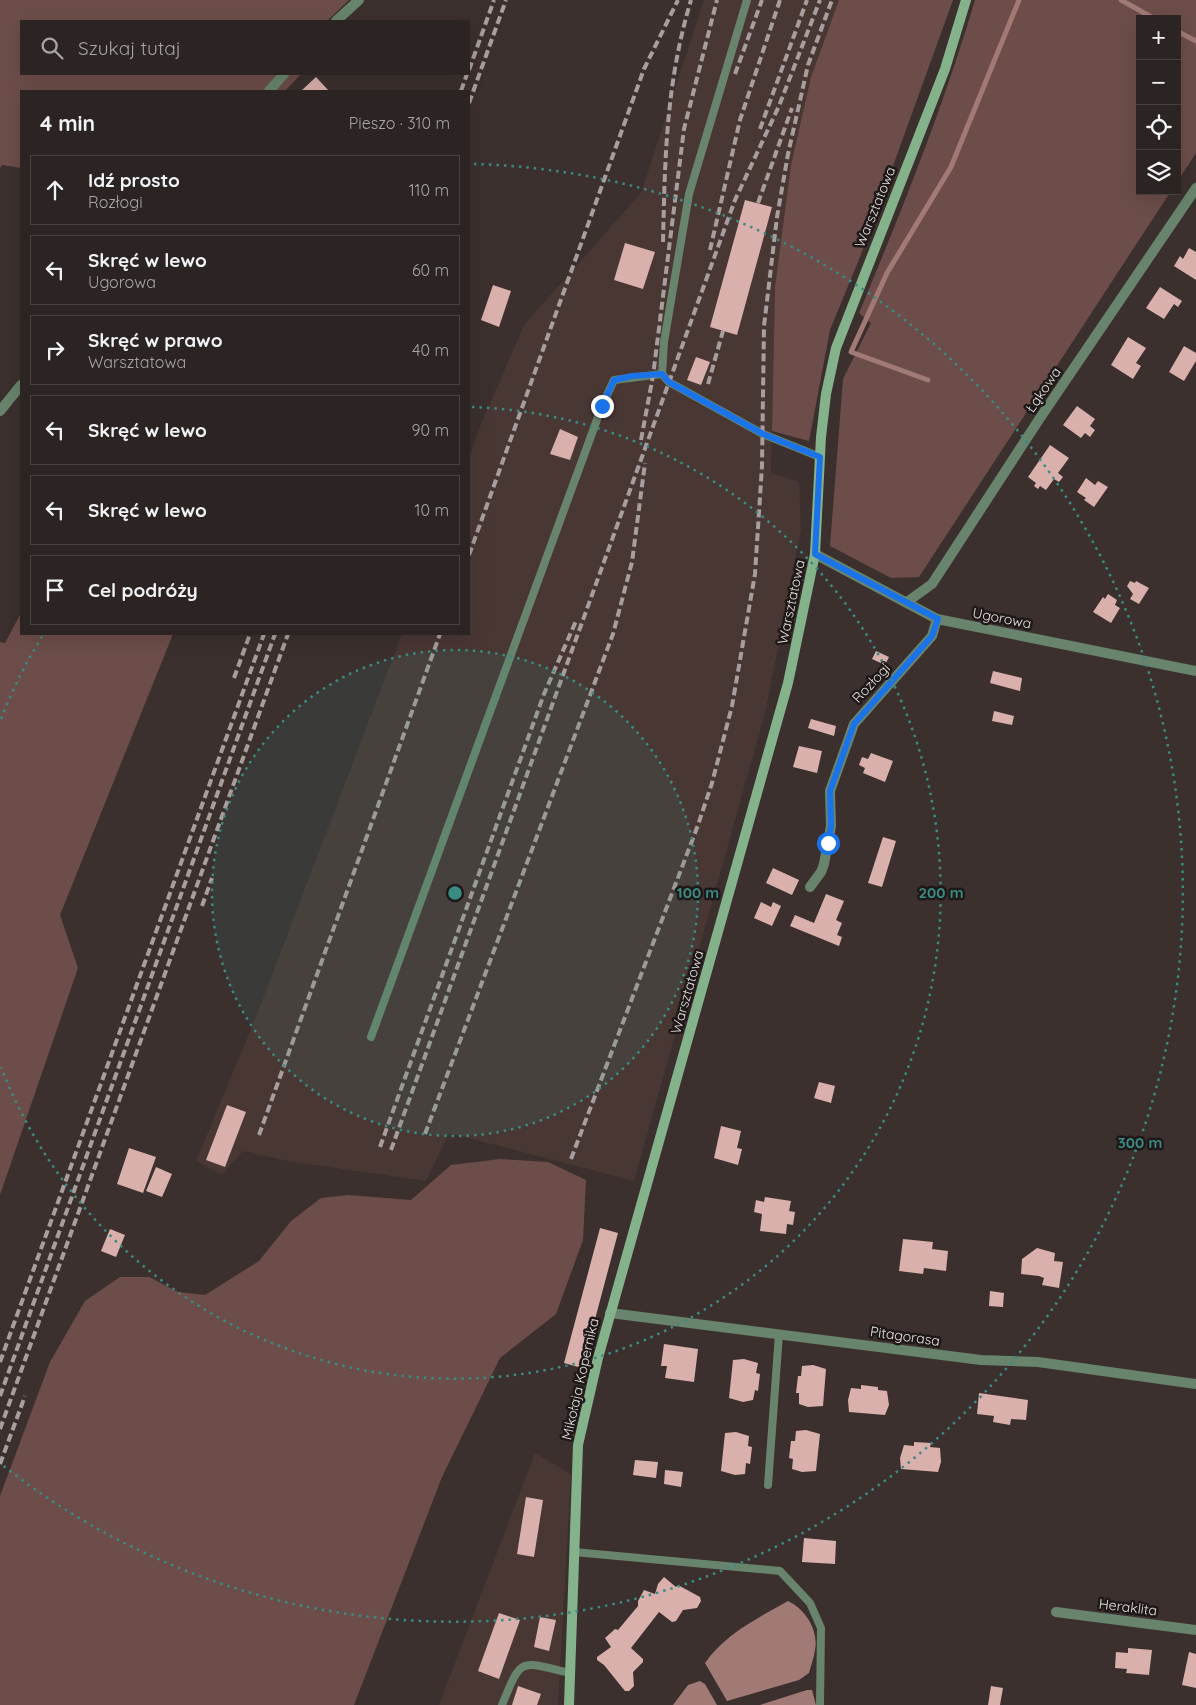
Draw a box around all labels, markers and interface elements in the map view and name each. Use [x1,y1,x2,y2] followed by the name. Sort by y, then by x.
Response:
[1136,15,1181,195] map controls
[1136,15,1181,60] button: +
[20,20,470,75] search box
[38,34,66,62] icon: search
[78,36,181,60] text: Szukaj tutaj
[1136,60,1181,105] button: −
[1136,105,1181,150] button: locate
[40,110,95,136] text: 4 min
[349,113,450,133] text: Pieszo · 310 m
[1136,150,1181,195] button: layers
[851,164,899,250] street label: Warsztatowa
[88,168,180,192] text: Idź prosto
[41,176,69,204] icon: ahead
[409,180,449,200] text: 110 m
[88,192,143,212] text: Rozłogi
[88,248,207,272] text: Skręć w lewo
[41,256,69,284] icon: left
[412,260,449,280] text: 60 m
[88,272,156,292] text: Ugorowa
[88,328,223,352] text: Skręć w prawo
[41,336,69,364] icon: right
[412,340,449,360] text: 40 m
[88,352,186,372] text: Warsztatowa
[1021,364,1065,416] street label: Łąkowa
[591,395,614,418] route end
[41,416,69,444] icon: left
[88,418,207,442] text: Skręć w lewo
[412,420,449,440] text: 90 m
[41,496,69,524] icon: left
[88,498,207,522] text: Skręć w lewo
[415,500,449,520] text: 10 m
[773,558,809,646] street label: Warsztatowa
[41,576,69,604] icon: arrive
[88,578,198,602] text: Cel podróży
[971,603,1033,633] street label: Ugorowa
[848,659,894,707] street label: Rozłogi
[817,832,840,855] route start
[677,883,719,902] text: 100 m
[919,883,964,902] text: 200 m
[446,884,464,902] centre of rings
[666,948,708,1036] street label: Warsztatowa
[1118,1133,1162,1152] text: 300 m
[557,1316,603,1442] street label: Mikołaja Kopernika
[869,1322,941,1350] street label: Pitagorasa
[1098,1594,1158,1620] street label: Heraklita

